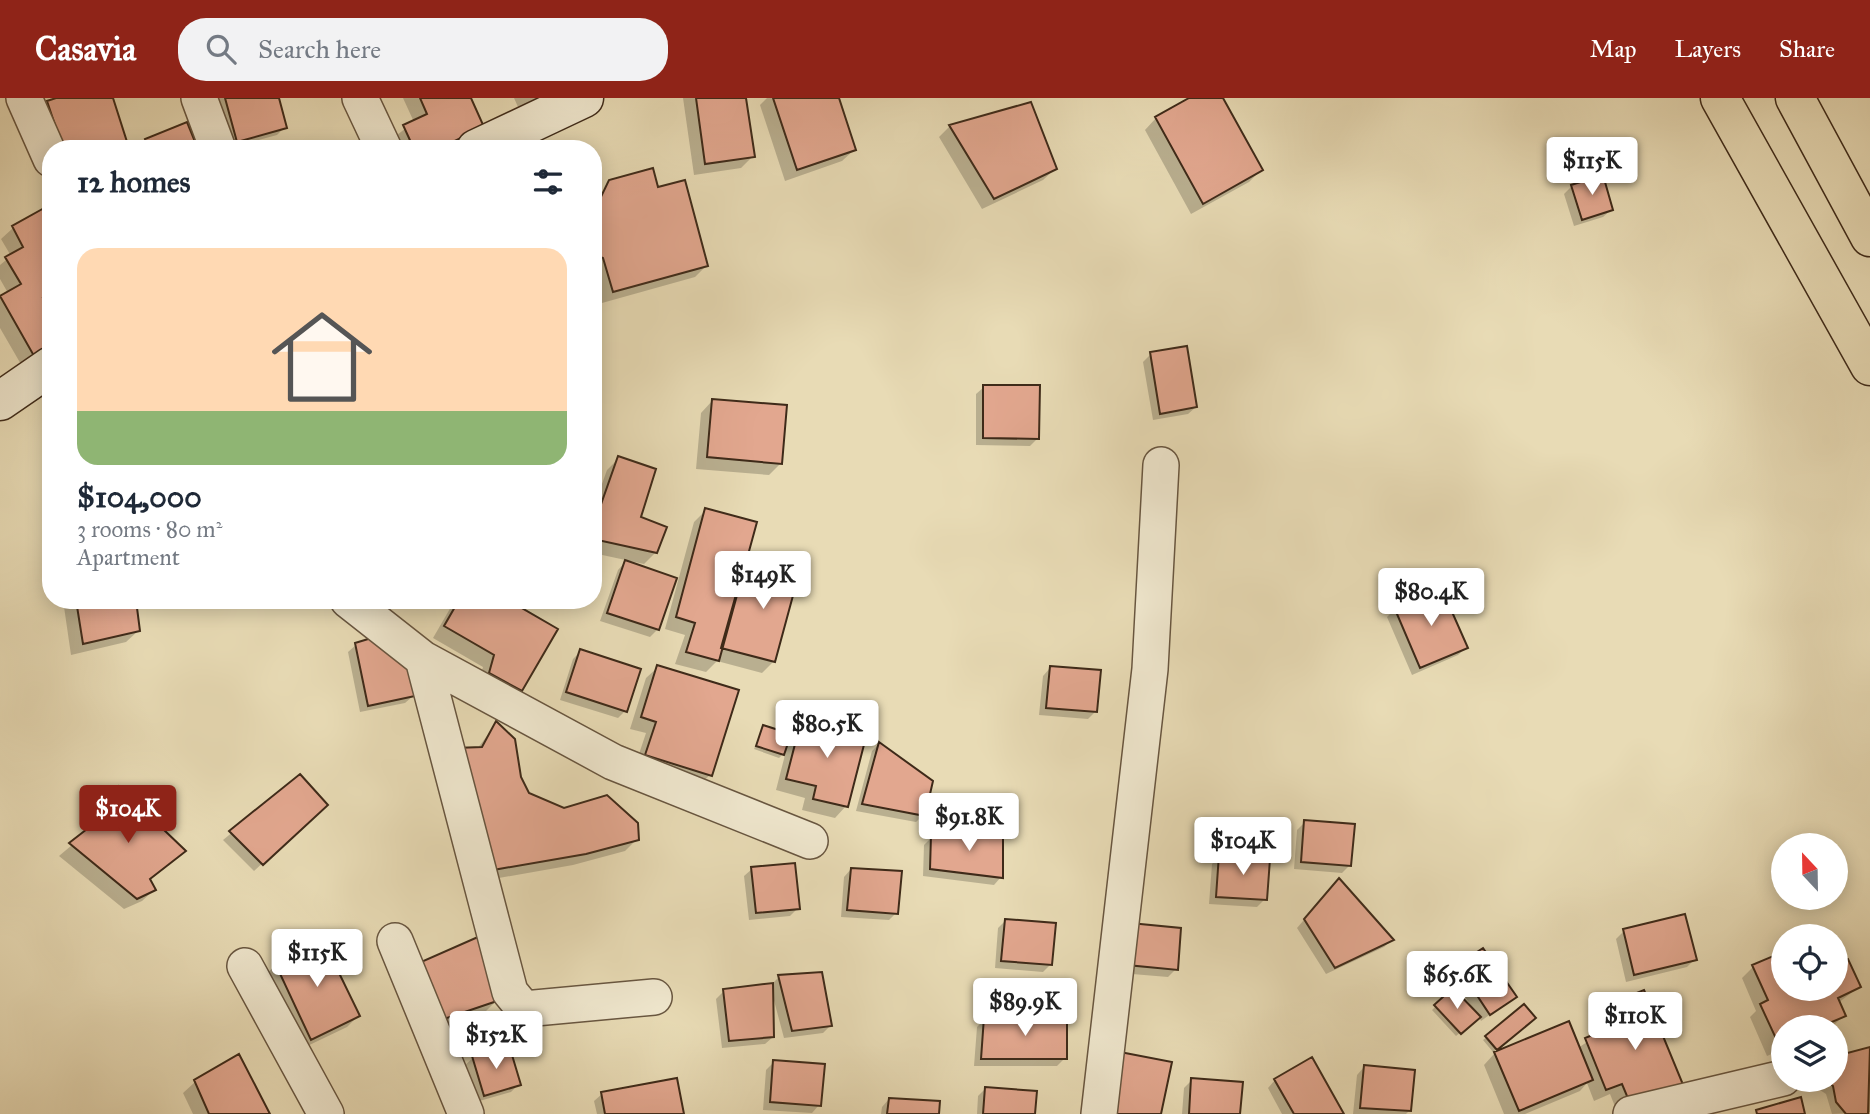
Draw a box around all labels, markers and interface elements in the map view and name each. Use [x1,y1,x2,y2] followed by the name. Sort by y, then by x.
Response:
[178,18,668,81] search box
[35,29,136,69] text: Casavia
[202,30,240,68] icon: search
[258,33,381,65] text: Search here
[1590,34,1637,64] text: Map
[1675,34,1741,64] text: Layers
[1779,34,1835,64] text: Share
[1543,138,1641,197] pin: $115K
[1563,146,1621,174] text: $115K
[529,163,567,201] icon: filters
[77,164,190,200] text: 12 homes
[259,294,385,420] icon: home
[77,479,202,515] text: $104,000
[77,515,222,543] text: 3 rooms · 80 m²
[77,543,180,571] text: Apartment
[714,552,812,611] pin: $149K
[731,560,795,588] text: $149K
[1374,568,1488,628] pin: $80.4K
[1394,577,1468,605] text: $80.4K
[770,700,884,760] pin: $80.5K
[792,709,862,737] text: $80.5K
[79,786,177,845] pin: $104K
[95,794,161,822] text: $104K
[912,794,1026,853] pin: $91.8K
[935,802,1003,830] text: $91.8K
[1194,818,1292,877] pin: $104K
[1210,826,1276,854] text: $104K
[1771,833,1848,910] north arrow
[1771,833,1848,1092] map controls
[1771,924,1848,1001] button: locate
[268,930,366,989] pin: $115K
[288,938,346,966] text: $115K
[1400,951,1514,1011] pin: $65.6K
[1423,960,1491,988] text: $65.6K
[968,978,1082,1038] pin: $89.9K
[989,987,1061,1015] text: $89.9K
[1586,992,1684,1052] pin: $110K
[1604,1001,1666,1029] text: $110K
[447,1012,545,1071] pin: $152K
[1771,1015,1848,1092] button: layers
[465,1020,527,1048] text: $152K

